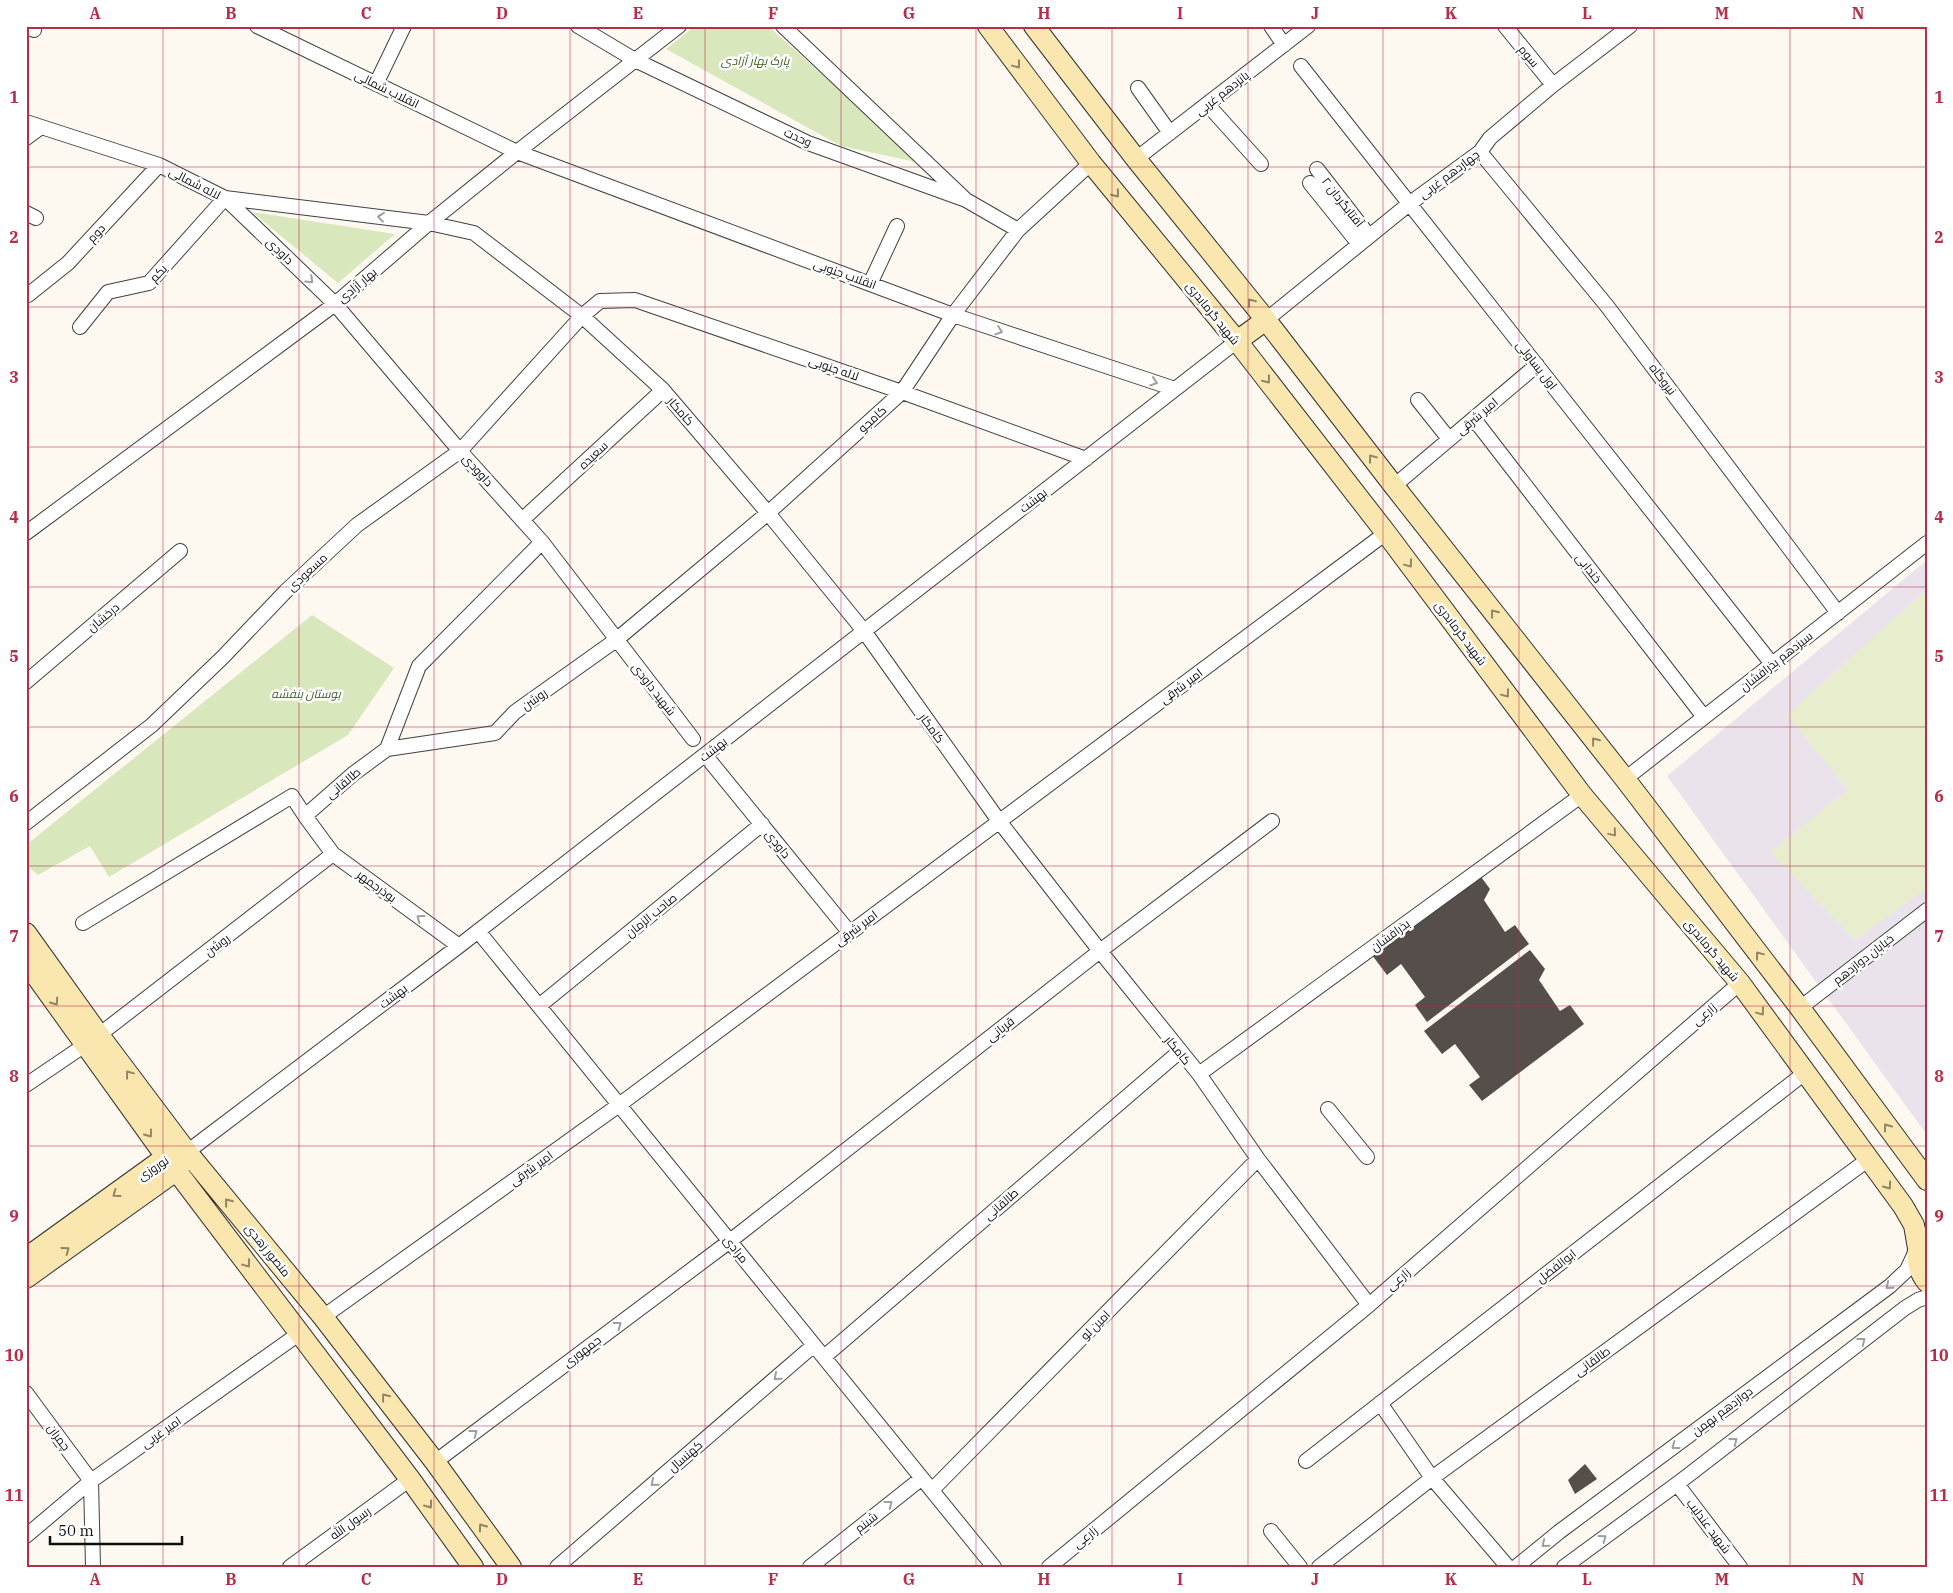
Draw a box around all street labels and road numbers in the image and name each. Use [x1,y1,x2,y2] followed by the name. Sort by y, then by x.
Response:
[1515,42,1543,71] street label: سوم
[352,67,422,111] street label: انقلاب شمالی
[1192,67,1254,120] street label: پانزدهم غربی
[782,124,814,150] street label: وحدت
[1416,146,1483,203] street label: چهاردهم غربی
[167,164,223,202] street label: لاله شمالی
[1319,174,1368,230] street label: آفتابگردان ۲
[84,220,109,246] street label: دوم
[263,234,297,268] street label: داودی
[812,256,878,292] street label: انقلاب جنوبی
[146,260,171,286] street label: یکم
[334,264,380,306] street label: بهار آزادی
[1183,278,1243,348] street label: شهید گرمابدری
[1513,338,1561,392] street label: اول یساولی
[807,352,861,384] street label: لاله جنوبی
[1646,360,1680,398] street label: نیروگاه
[664,393,698,429] street label: کامکار
[1453,394,1501,438] street label: امیر شرقی
[855,402,889,436] street label: کامجو
[575,438,611,472] street label: سعیده
[459,451,497,490] street label: داوودی
[1016,484,1050,516] street label: بهشت
[284,550,330,594] street label: مسعودی
[1573,550,1605,586] street label: خندابی
[1432,598,1490,668] street label: شهید گرمابدری
[84,599,122,635] street label: درخشان
[1737,628,1816,695] street label: سیزدهم بذرافشان
[629,660,679,718] street label: شهید داودی
[1157,665,1205,707] street label: امیر شرقی
[518,685,550,713] street label: روشن
[916,709,948,746] street label: کامکار
[696,733,730,765] street label: بهشت
[323,764,364,802] street label: طالقانی
[762,827,794,861] street label: داودی
[353,866,400,905] street label: بوذرجمهر
[622,890,680,940] street label: صاحب الزمان
[832,907,880,949] street label: امیر شرقی
[1367,916,1413,954] street label: بذرافشان
[1681,916,1743,984] street label: شهید گرمابدری
[201,931,233,959] street label: روشن
[1830,931,1897,988] street label: خیابان دوازدهم
[376,981,410,1011] street label: بهشت
[1689,999,1719,1029] street label: زارعی
[983,1013,1017,1045] street label: قربانی
[1161,1032,1194,1068] street label: کامکار
[506,1147,556,1189] street label: امیر شرقی
[135,1153,171,1183] street label: نوروزی
[981,1185,1021,1223] street label: طالقانی
[242,1220,294,1280] street label: منصور زهدی
[720,1232,752,1266] street label: مرادی
[1533,1246,1579,1286] street label: ابوالفضل
[1383,1264,1413,1294] street label: زارعی
[1077,1307,1113,1343] street label: امین لو
[560,1332,604,1370] street label: جمهوری
[1571,1343,1613,1379] street label: طالقانی
[1689,1383,1756,1440] street label: دوازدهم بهمن
[138,1413,184,1451] street label: امیر غربی
[43,1421,74,1455] street label: چمران
[665,1437,705,1475] street label: کهنسال
[1684,1496,1734,1556] street label: شهید عندلیب
[327,1503,373,1543] street label: رسول الله
[852,1508,881,1536] street label: شبنم
[1070,1523,1100,1551] street label: زارعی

